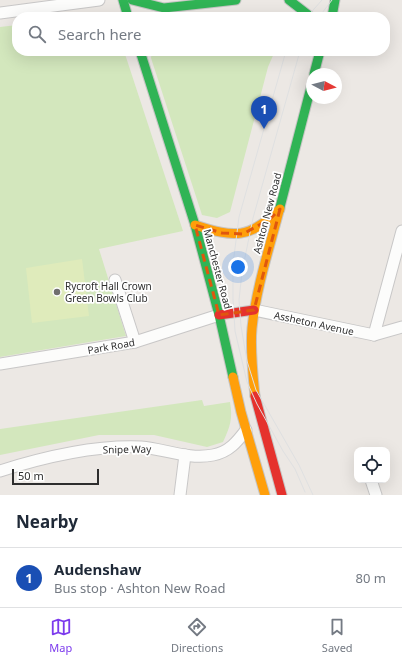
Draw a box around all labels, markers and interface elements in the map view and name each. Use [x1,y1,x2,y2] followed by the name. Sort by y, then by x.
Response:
[12,12,390,56] search box
[26,23,48,45] icon: search
[58,24,141,44] text: Search here
[306,68,342,104] north arrow
[251,96,277,129] pin: 1
[249,171,285,255] street label: Ashton New Road
[201,227,235,311] street label: Manchester Road
[228,257,248,277] your location
[65,279,152,305] place label: Rycroft Hall Crown Green Bowls Club
[52,287,62,297] marker: Rycroft Hall Crown Green Bowls Club
[273,308,356,338] street label: Assheton Avenue
[86,335,136,357] street label: Park Road
[103,442,152,456] street label: Snipe Way
[354,447,390,483] map controls
[354,447,390,483] button: locate
[12,467,99,486] scale bar
[18,468,44,483] text: 50 m
[16,510,78,533] text: Nearby
[54,559,141,579] text: Audenshaw
[25,569,33,587] text: 1
[356,569,386,587] text: 80 m
[54,579,225,597] text: Bus stop · Ashton New Road
[49,616,72,655] tab: Map
[171,616,223,655] tab: Directions
[322,616,353,655] tab: Saved

